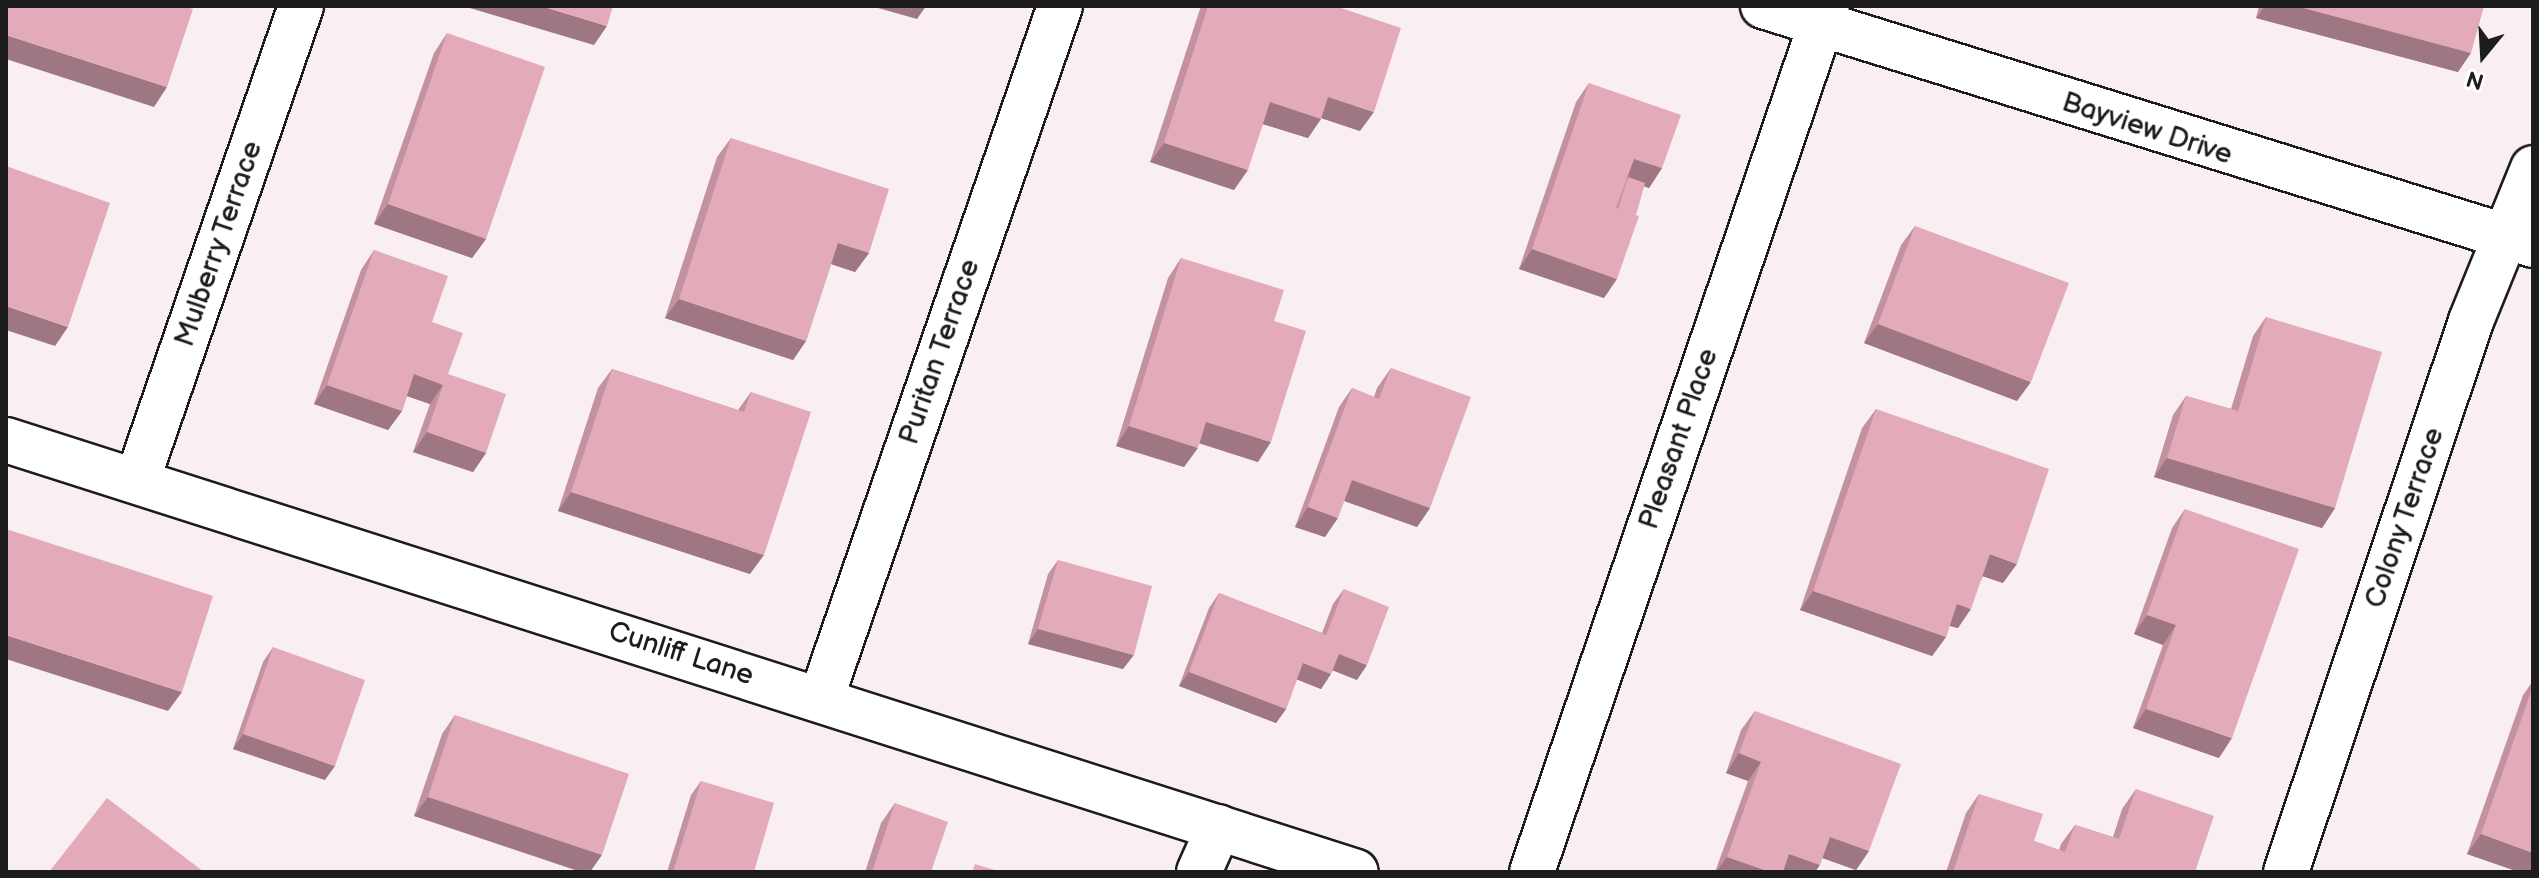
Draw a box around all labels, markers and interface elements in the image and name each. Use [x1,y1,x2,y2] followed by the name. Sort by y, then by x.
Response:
[2443,16,2523,96] north arrow
[2463,64,2487,95] text: N
[2058,86,2236,172] street label: Bayview Drive
[168,136,270,352] street label: Mulberry Terrace
[892,255,988,449] street label: Puritan Terrace
[1632,344,1726,534] street label: Pleasant Place
[2358,422,2452,614] street label: Colony Terrace
[604,615,758,693] street label: Cunliff Lane

